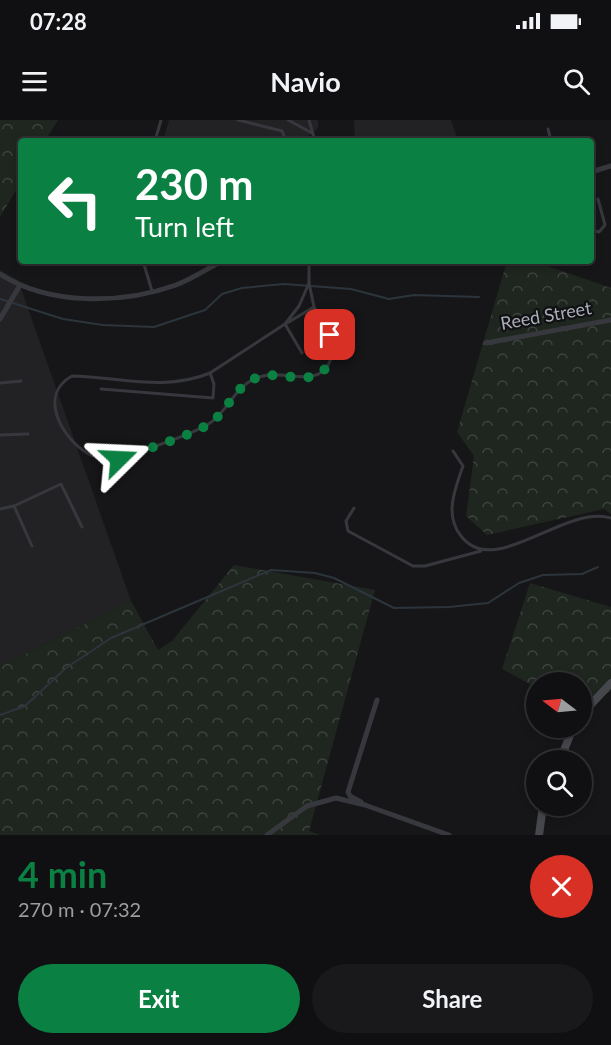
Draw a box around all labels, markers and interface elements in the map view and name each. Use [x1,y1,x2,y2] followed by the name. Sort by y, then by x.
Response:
[30,8,87,35] text: 07:28
[18,65,51,98] icon: menu
[270,65,341,98] text: Navio
[560,65,593,98] icon: search
[135,159,253,209] text: 230 m
[36,162,114,240] icon: left
[135,210,234,243] text: Turn left
[499,296,593,334] street label: Reed Street
[304,309,355,360] pin
[313,318,346,351] icon: arrive
[87,427,151,491] position arrow
[526,672,592,738] north arrow
[526,672,592,816] map controls
[526,750,592,816] button: search
[18,852,107,896] text: 4 min
[530,855,593,918] button: close
[18,897,141,921] text: 270 m · 07:32
[18,964,300,1033] button: Exit
[312,964,593,1033] button: Share

